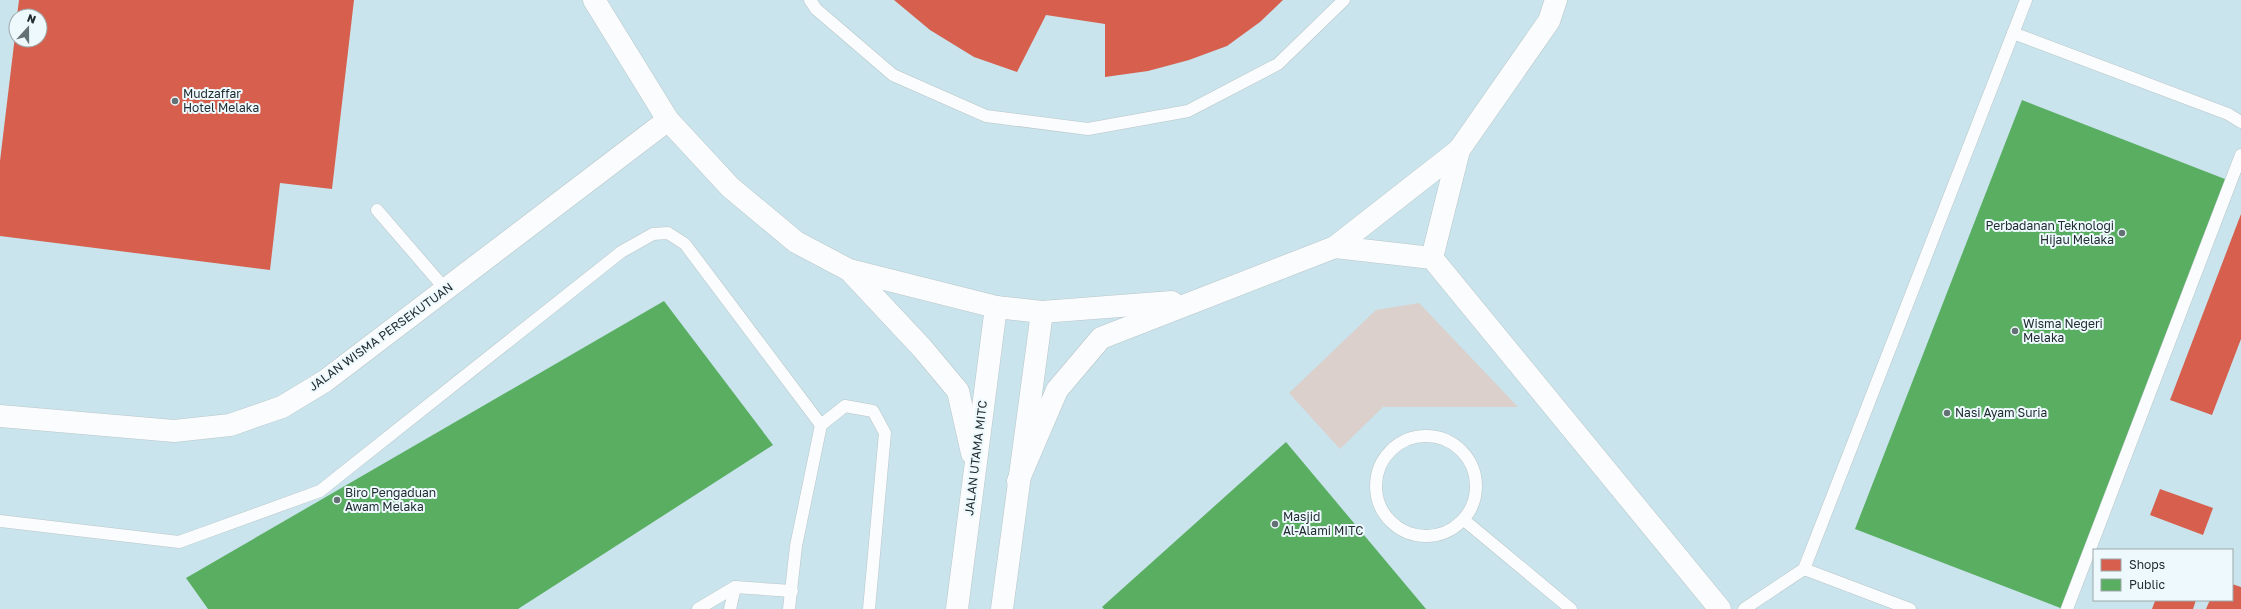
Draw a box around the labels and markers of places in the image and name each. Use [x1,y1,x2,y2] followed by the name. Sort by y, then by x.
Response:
[183,86,259,115] place label: Mudzaffar Hotel Melaka
[170,96,180,106] marker: Mudzaffar Hotel Melaka
[1986,218,2114,247] place label: Perbadanan Teknologi Hijau Melaka
[2117,228,2127,238] marker: Perbadanan Teknologi Hijau Melaka
[2023,316,2103,345] place label: Wisma Negeri Melaka
[2010,326,2020,336] marker: Wisma Negeri Melaka
[1955,405,2047,420] place label: Nasi Ayam Suria
[1942,408,1952,418] marker: Nasi Ayam Suria
[345,485,436,514] place label: Biro Pengaduan Awam Melaka
[332,495,342,505] marker: Biro Pengaduan Awam Melaka
[1283,509,1363,538] place label: Masjid Al-Alami MITC
[1270,519,1280,529] marker: Masjid Al-Alami MITC

